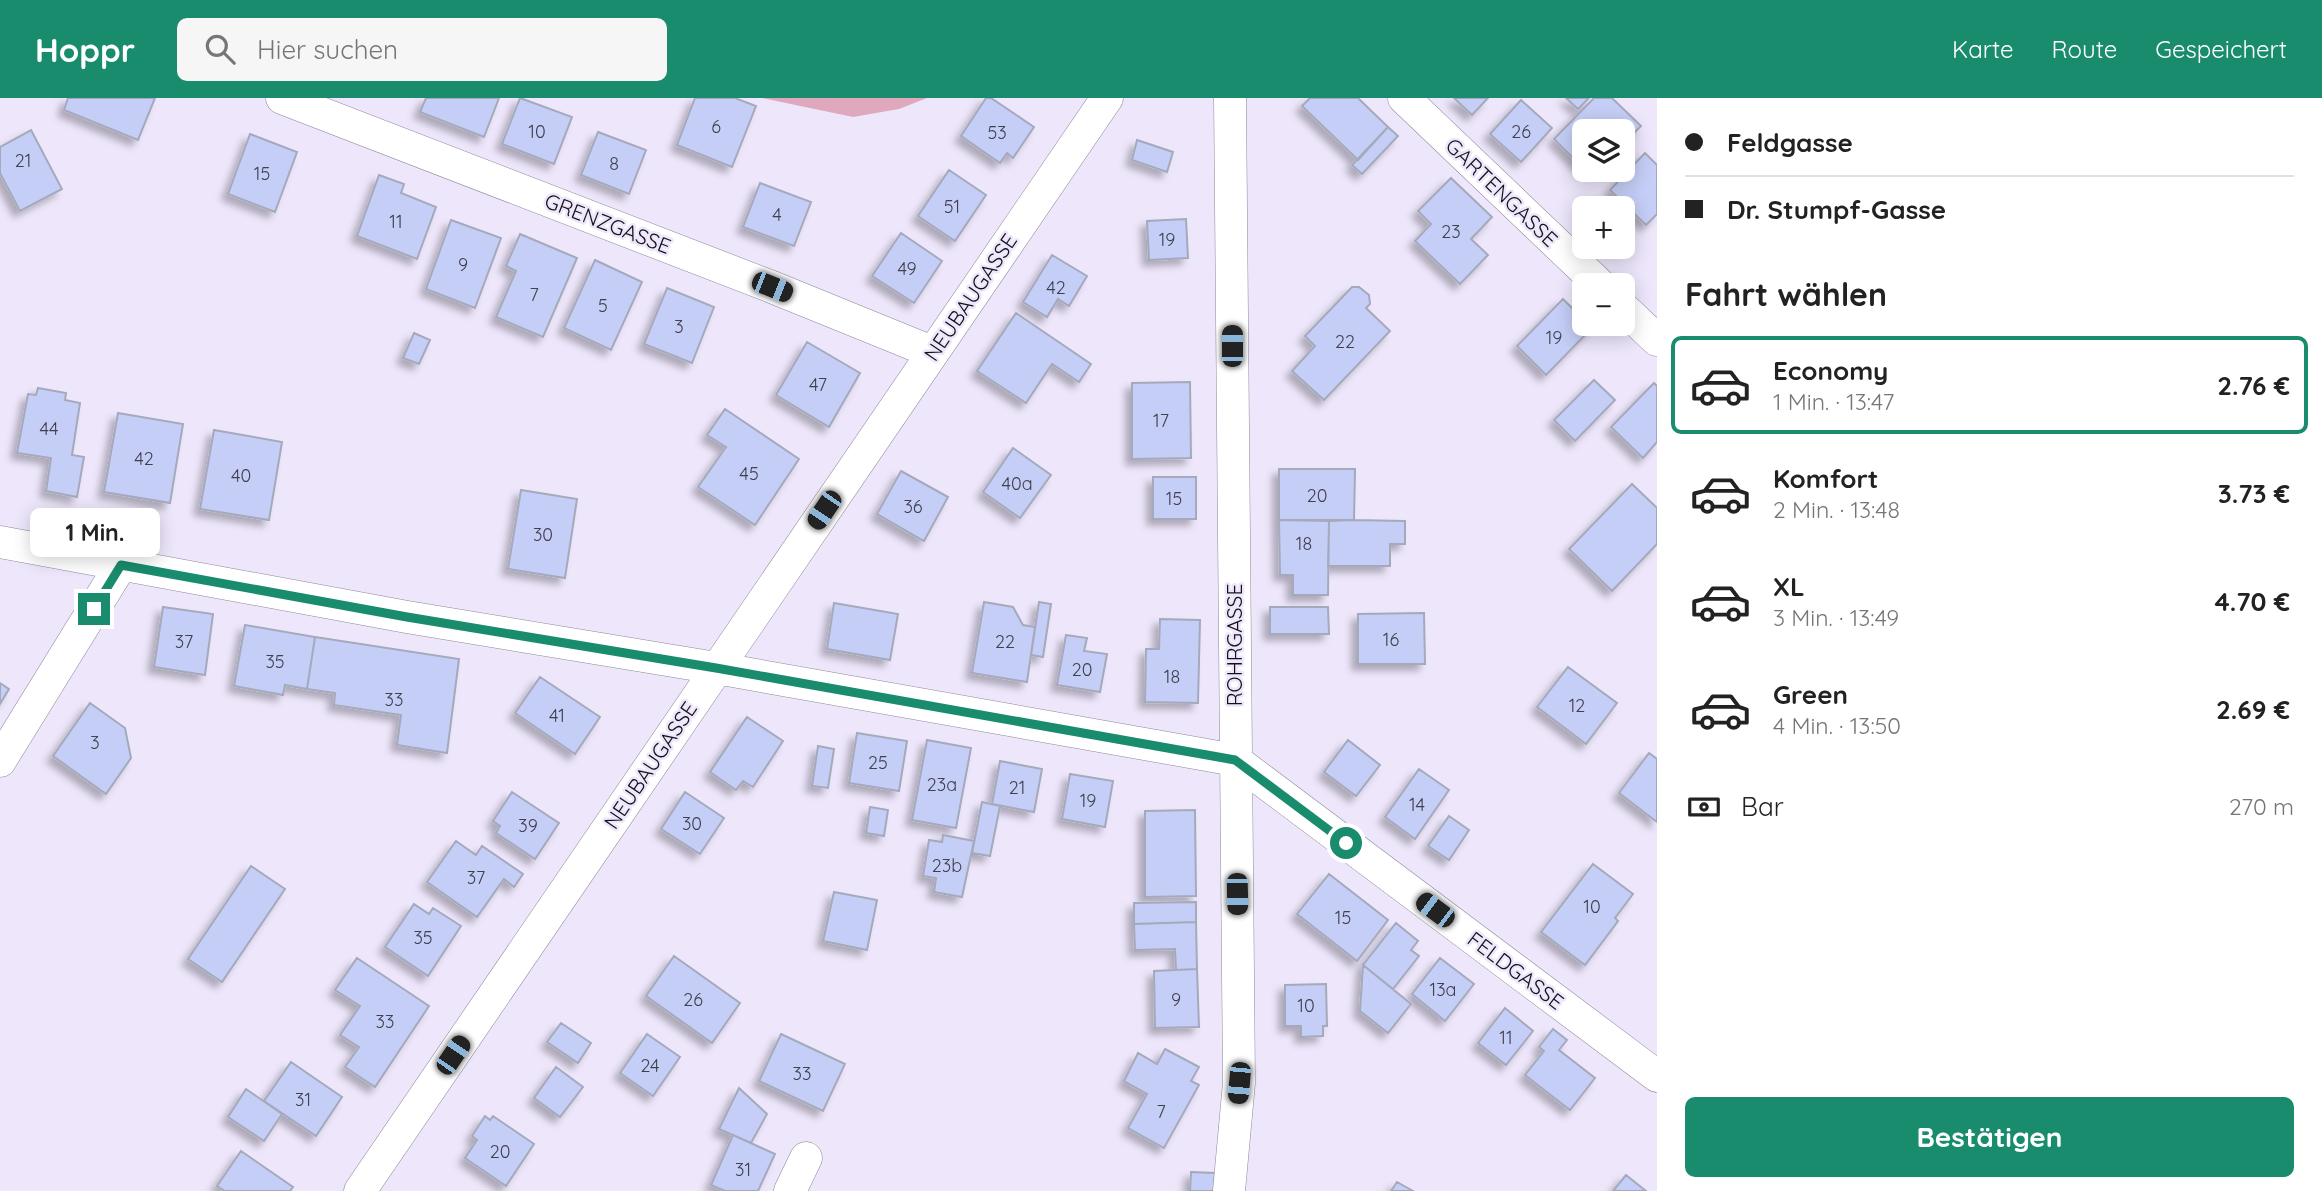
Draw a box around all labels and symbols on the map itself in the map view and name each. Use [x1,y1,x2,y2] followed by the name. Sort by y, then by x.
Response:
[711,115,721,138] house number: 6
[528,120,546,143] house number: 10
[1511,120,1531,143] house number: 26
[987,121,1007,144] house number: 53
[1441,132,1563,252] street label: GARTENGASSE
[15,149,31,172] house number: 21
[609,152,619,175] house number: 8
[254,162,270,185] house number: 15
[541,187,675,259] street label: GRENZGASSE
[944,195,960,218] house number: 51
[772,203,782,226] house number: 4
[389,210,403,233] house number: 11
[1441,220,1461,243] house number: 23
[918,228,1022,366] street label: NEUBAUGASSE
[1159,228,1175,251] house number: 19
[458,253,468,276] house number: 9
[897,257,917,280] house number: 49
[749,269,796,305] car
[1046,276,1066,299] house number: 42
[529,283,539,306] house number: 7
[598,294,608,317] house number: 5
[674,315,684,338] house number: 3
[1222,325,1243,367] car
[1546,326,1562,349] house number: 19
[1335,330,1355,353] house number: 22
[809,373,827,396] house number: 47
[1153,409,1169,432] house number: 17
[40,417,58,440] house number: 44
[134,447,154,470] house number: 42
[739,462,759,485] house number: 45
[231,464,251,487] house number: 40
[1001,472,1033,495] house number: 40a
[1307,484,1327,507] house number: 20
[804,487,845,533] car
[1166,487,1182,510] house number: 15
[903,495,923,518] house number: 36
[29,508,159,556] callout: 1 Min.
[533,523,553,546] house number: 30
[1296,532,1312,555] house number: 18
[1221,584,1247,706] street label: ROHRGASSE
[78,593,110,625] route end
[1383,628,1399,651] house number: 16
[175,630,193,653] house number: 37
[995,630,1015,653] house number: 22
[265,650,285,673] house number: 35
[1072,658,1092,681] house number: 20
[1164,665,1180,688] house number: 18
[385,688,403,711] house number: 33
[1569,694,1585,717] house number: 12
[598,696,702,834] street label: NEUBAUGASSE
[549,704,565,727] house number: 41
[90,731,100,754] house number: 3
[868,751,888,774] house number: 25
[927,773,957,796] house number: 23a
[1009,776,1025,799] house number: 21
[1080,789,1096,812] house number: 19
[1409,793,1425,816] house number: 14
[682,812,702,835] house number: 30
[518,814,538,837] house number: 39
[1330,827,1362,859] route start
[932,854,962,877] house number: 23b
[467,866,485,889] house number: 37
[1227,873,1248,915] car
[1412,889,1459,931] car
[1583,895,1601,918] house number: 10
[1335,906,1351,929] house number: 15
[1463,925,1569,1015] street label: FELDGASSE
[413,926,433,949] house number: 35
[1430,978,1457,1001] house number: 13a
[683,988,703,1011] house number: 26
[1171,988,1181,1011] house number: 9
[1297,994,1315,1017] house number: 10
[376,1010,394,1033] house number: 33
[1499,1026,1513,1049] house number: 11
[433,1032,474,1078] car
[640,1054,660,1077] house number: 24
[1227,1061,1252,1105] car
[793,1062,811,1085] house number: 33
[295,1088,311,1111] house number: 31
[1156,1100,1166,1123] house number: 7
[490,1140,510,1163] house number: 20
[735,1158,751,1181] house number: 31

